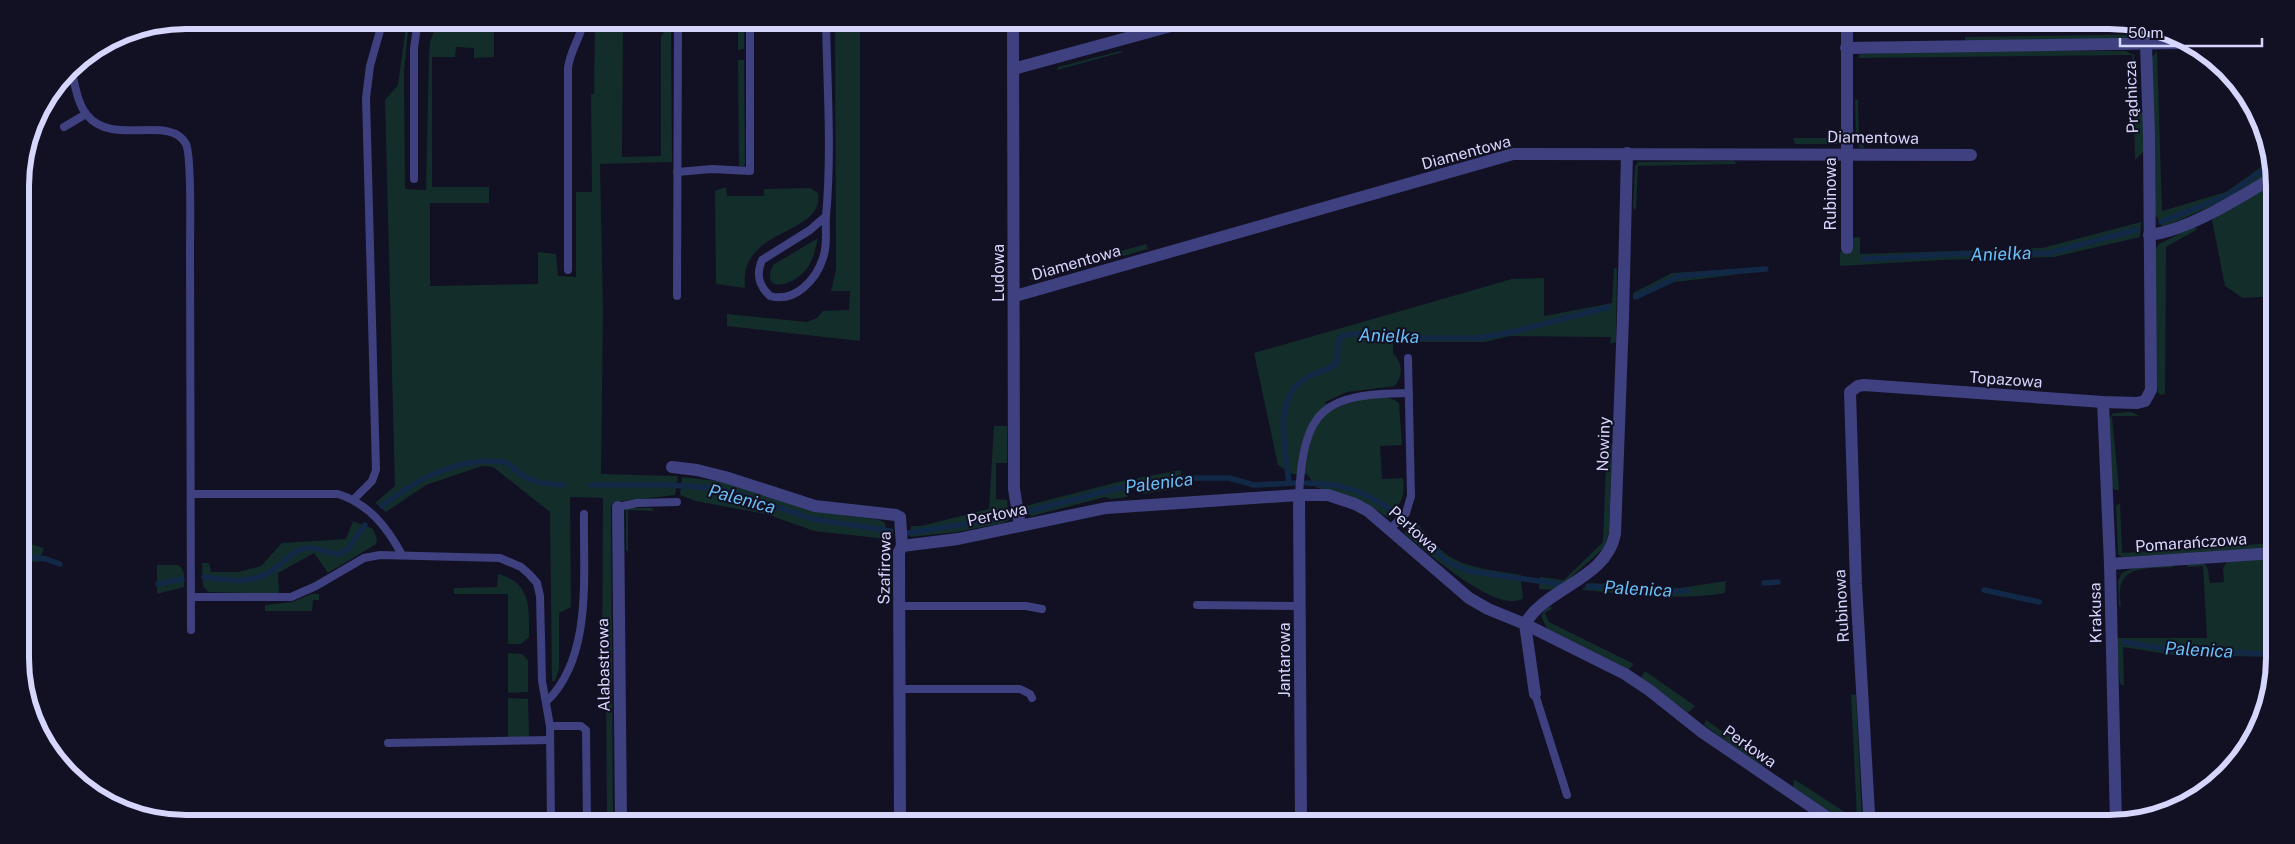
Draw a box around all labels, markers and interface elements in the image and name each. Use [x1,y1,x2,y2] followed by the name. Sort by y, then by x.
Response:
[2120,15,2262,47] scale bar
[2128,24,2163,41] text: 50 m
[2121,60,2142,134] street label: Prądnicza
[1827,127,1919,148] street label: Diamentowa
[1419,131,1513,174] street label: Diamentowa
[1821,157,1840,231] street label: Rubinowa
[1029,241,1123,284] street label: Diamentowa
[1970,242,2032,265] water label: Anielka
[989,244,1008,302] street label: Ludowa
[1358,324,1420,347] water label: Anielka
[1969,367,2043,392] street label: Topazowa
[1593,416,1614,472] street label: Nowiny
[1124,468,1194,497] water label: Palenica
[706,480,778,518] water label: Palenica
[965,499,1029,530] street label: Perłowa
[1385,502,1443,557] street label: Perłowa
[2134,529,2248,556] street label: Pomarańczowa
[874,531,895,605] street label: Szafirowa
[1830,569,1853,643] street label: Rubinowa
[1603,576,1673,601] water label: Palenica
[2085,582,2106,644] street label: Krakusa
[593,618,614,712] street label: Alabastrowa
[1275,622,1294,698] street label: Jantarowa
[2164,637,2234,662] water label: Palenica
[1719,721,1780,772] street label: Perłowa

